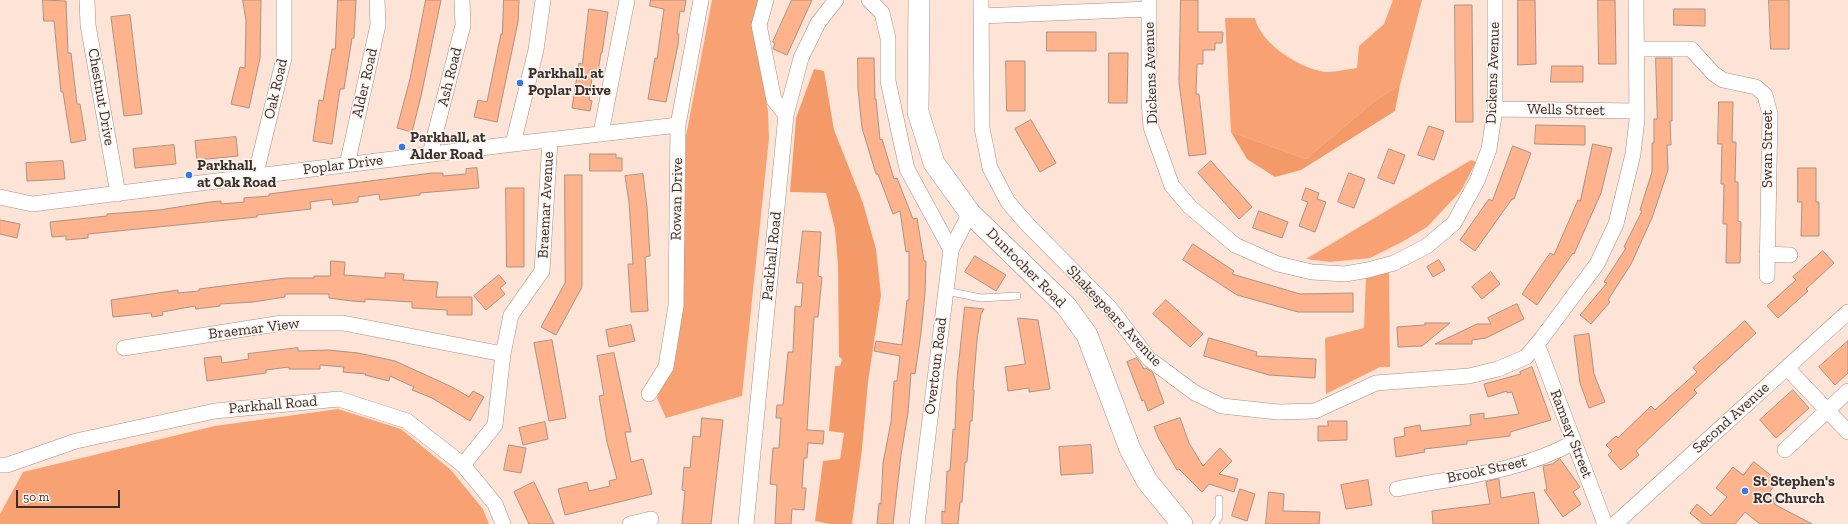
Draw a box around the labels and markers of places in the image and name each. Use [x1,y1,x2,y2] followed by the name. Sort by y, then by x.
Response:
[528,65,611,100] place label: Parkhall, at Poplar Drive
[515,78,525,88] marker: Parkhall, at Poplar Drive
[410,129,486,164] place label: Parkhall, at Alder Road
[397,142,407,152] marker: Parkhall, at Alder Road
[197,157,276,192] place label: Parkhall, at Oak Road
[184,170,194,180] marker: Parkhall, at Oak Road
[1753,473,1835,508] place label: St Stephen's RC Church
[1740,486,1750,496] marker: St Stephen's RC Church

